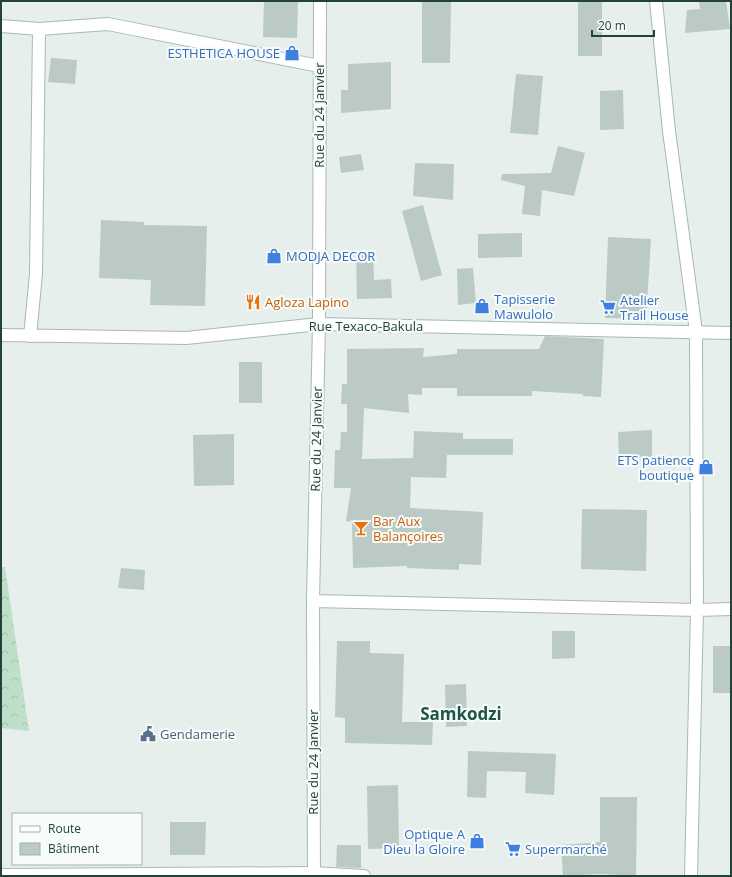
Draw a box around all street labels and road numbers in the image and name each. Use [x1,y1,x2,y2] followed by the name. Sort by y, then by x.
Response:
[310,62,328,168] street label: Rue du 24 Janvier
[309,317,423,335] street label: Rue Texaco-Bakula
[306,386,326,492] street label: Rue du 24 Janvier
[304,709,322,815] street label: Rue du 24 Janvier

